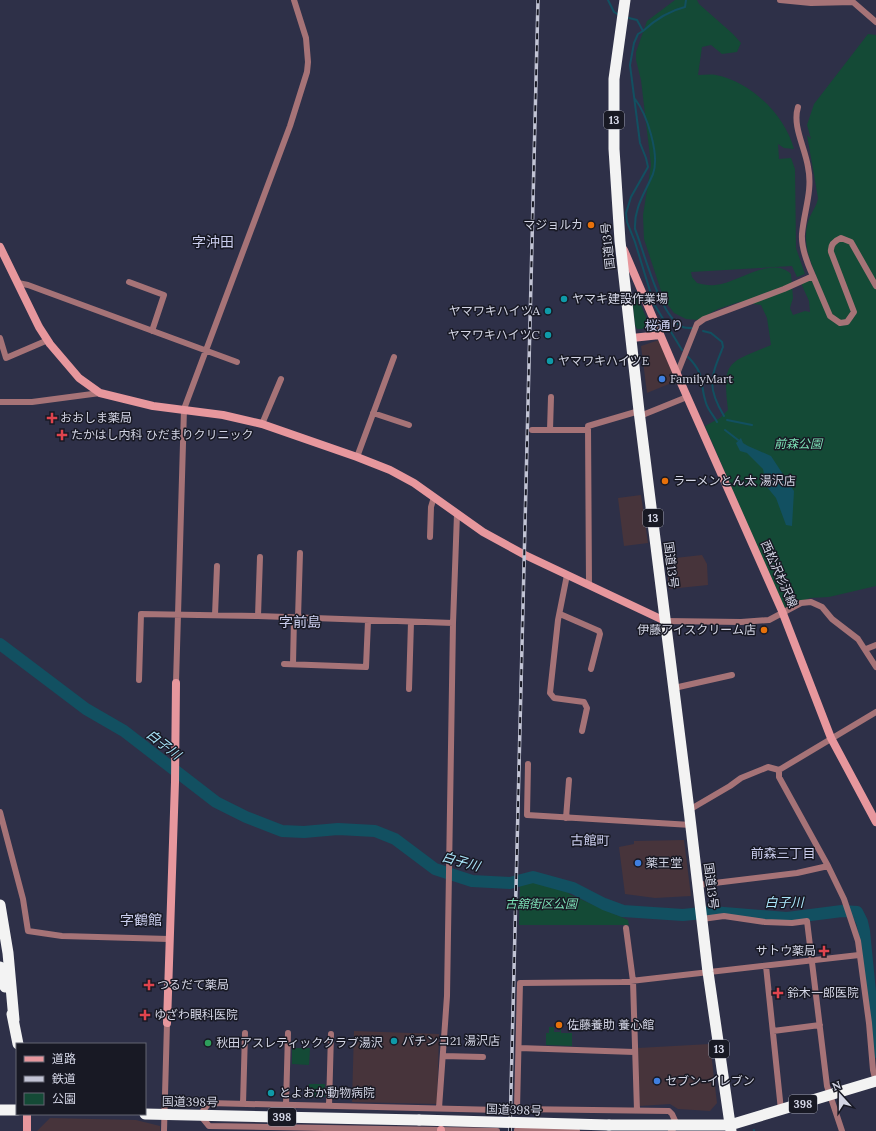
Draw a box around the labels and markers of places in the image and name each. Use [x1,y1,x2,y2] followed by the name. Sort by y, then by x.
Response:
[523,217,583,232] place label: マジョルカ
[586,220,596,230] marker: マジョルカ
[572,291,668,306] place label: ヤマキ建設作業場
[559,294,569,304] marker: ヤマキ建設作業場
[449,303,540,318] place label: ヤマワキハイツA
[543,306,553,316] marker: ヤマワキハイツA
[448,327,541,342] place label: ヤマワキハイツC
[543,330,553,340] marker: ヤマワキハイツC
[558,353,649,368] place label: ヤマワキハイツE
[545,356,555,366] marker: ヤマワキハイツE
[670,371,733,386] place label: FamilyMart
[657,374,667,384] marker: FamilyMart
[60,410,132,425] place label: おおしま薬局
[47,413,57,423] marker: おおしま薬局
[71,427,253,442] place label: たかはし内科 ひだまりクリニック
[56,429,68,441] marker: たかはし内科 ひだまりクリニック
[673,473,796,488] place label: ラーメンとん太 湯沢店
[660,476,670,486] marker: ラーメンとん太 湯沢店
[637,622,756,637] place label: 伊藤アイスクリーム店
[759,625,769,635] marker: 伊藤アイスクリーム店
[646,855,682,870] place label: 薬王堂
[633,858,643,868] marker: 薬王堂
[756,943,816,958] place label: サトウ薬局
[819,946,829,956] marker: サトウ薬局
[157,977,229,992] place label: つるだて薬局
[144,980,154,990] marker: つるだて薬局
[787,985,859,1000] place label: 鈴木一郎医院
[772,987,784,999] marker: 鈴木一郎医院
[154,1007,238,1022] place label: ゆざわ眼科医院
[139,1009,151,1021] marker: ゆざわ眼科医院
[567,1017,654,1032] place label: 佐藤養助 養心館
[554,1020,564,1030] marker: 佐藤養助 養心館
[402,1033,500,1048] place label: パチンコ21 湯沢店
[216,1035,383,1050] place label: 秋田アスレティッククラブ湯沢
[389,1036,399,1046] marker: パチンコ21 湯沢店
[203,1038,213,1048] marker: 秋田アスレティッククラブ湯沢
[665,1073,755,1088] place label: セブン-イレブン
[652,1076,662,1086] marker: セブン-イレブン
[279,1085,375,1100] place label: とよおか動物病院
[266,1088,276,1098] marker: とよおか動物病院

